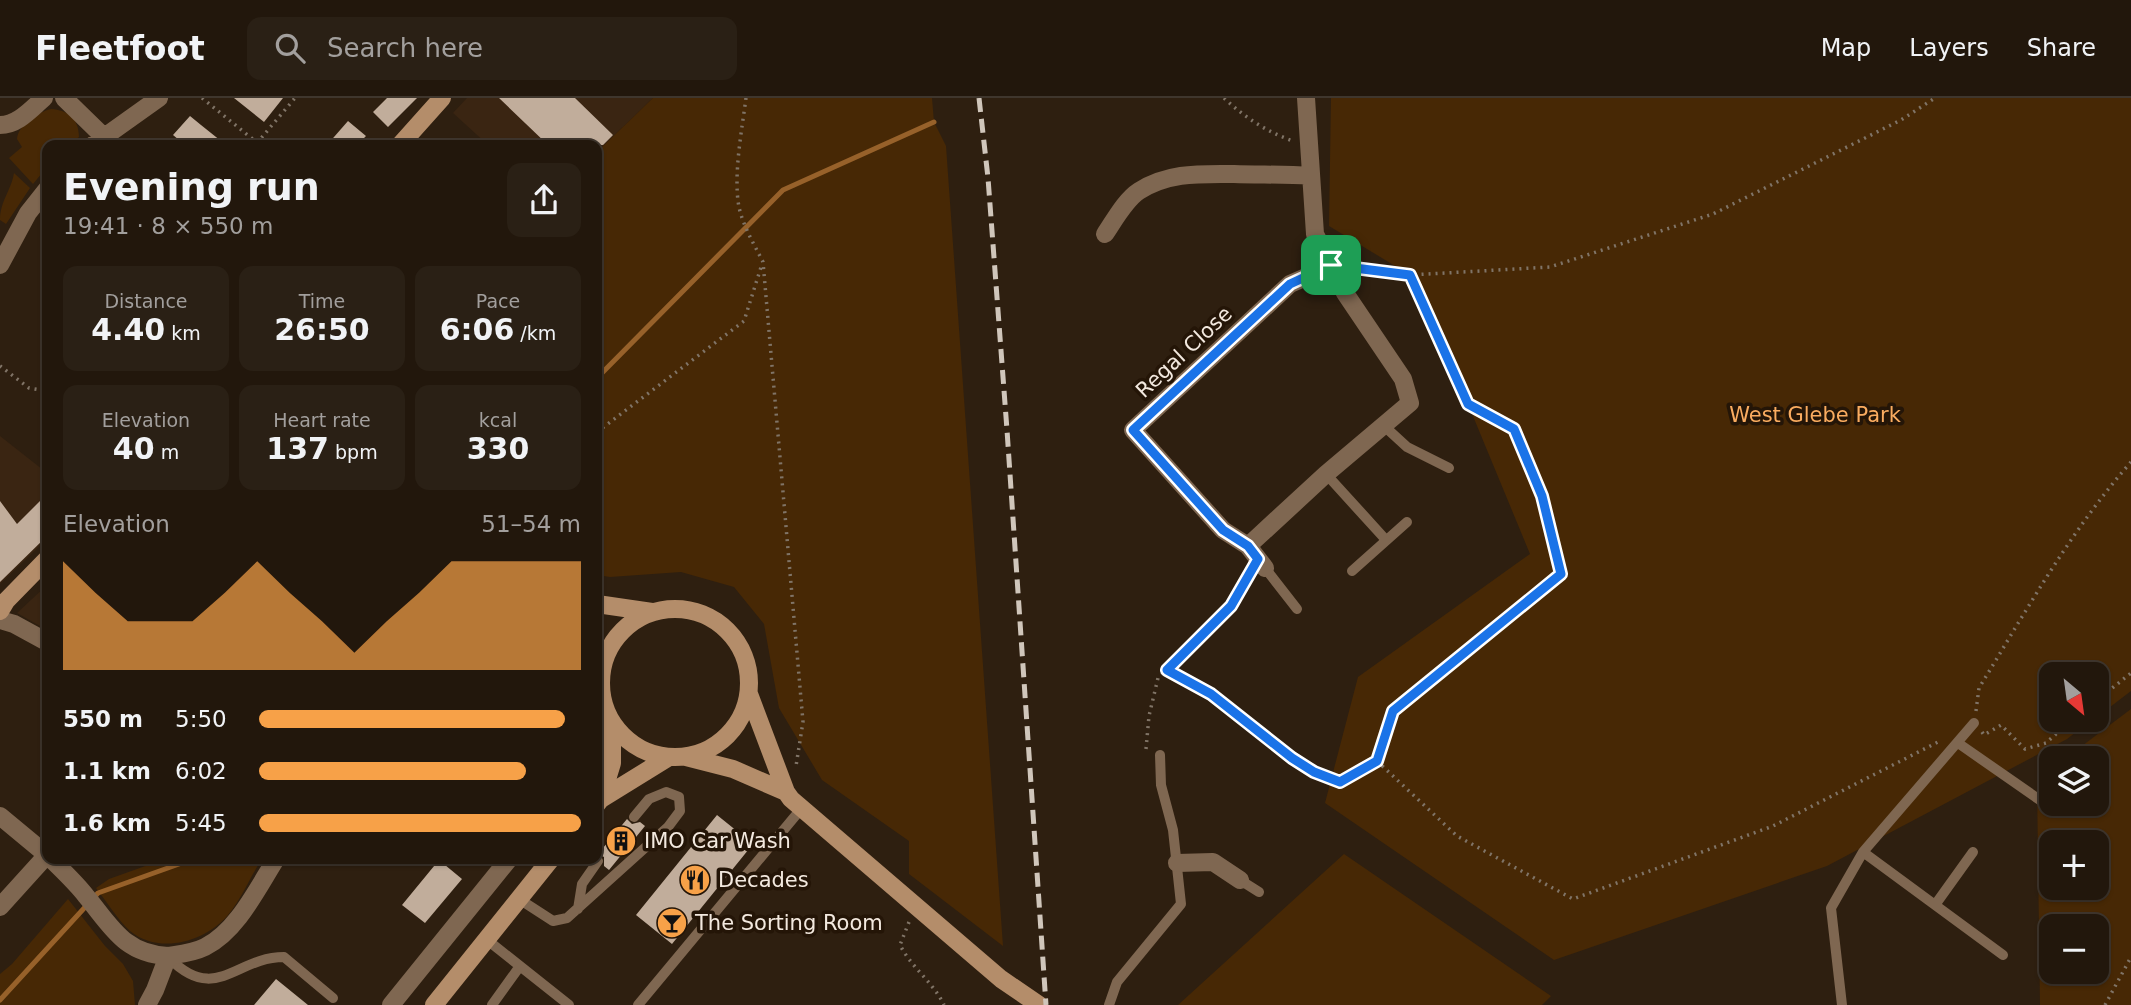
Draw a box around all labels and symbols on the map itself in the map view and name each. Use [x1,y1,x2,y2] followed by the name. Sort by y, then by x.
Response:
[1301,235,1361,295] pin
[1131,301,1237,403] street label: Regal Close
[1729,403,1902,427] park label: West Glebe Park
[2039,662,2109,732] north arrow
[604,824,638,858] building icon: IMO Car Wash
[644,829,791,853] place label: IMO Car Wash
[678,863,712,897] restaurant icon: Decades
[718,868,809,892] place label: Decades
[655,906,689,940] bar icon: The Sorting Room
[694,911,883,935] place label: The Sorting Room

